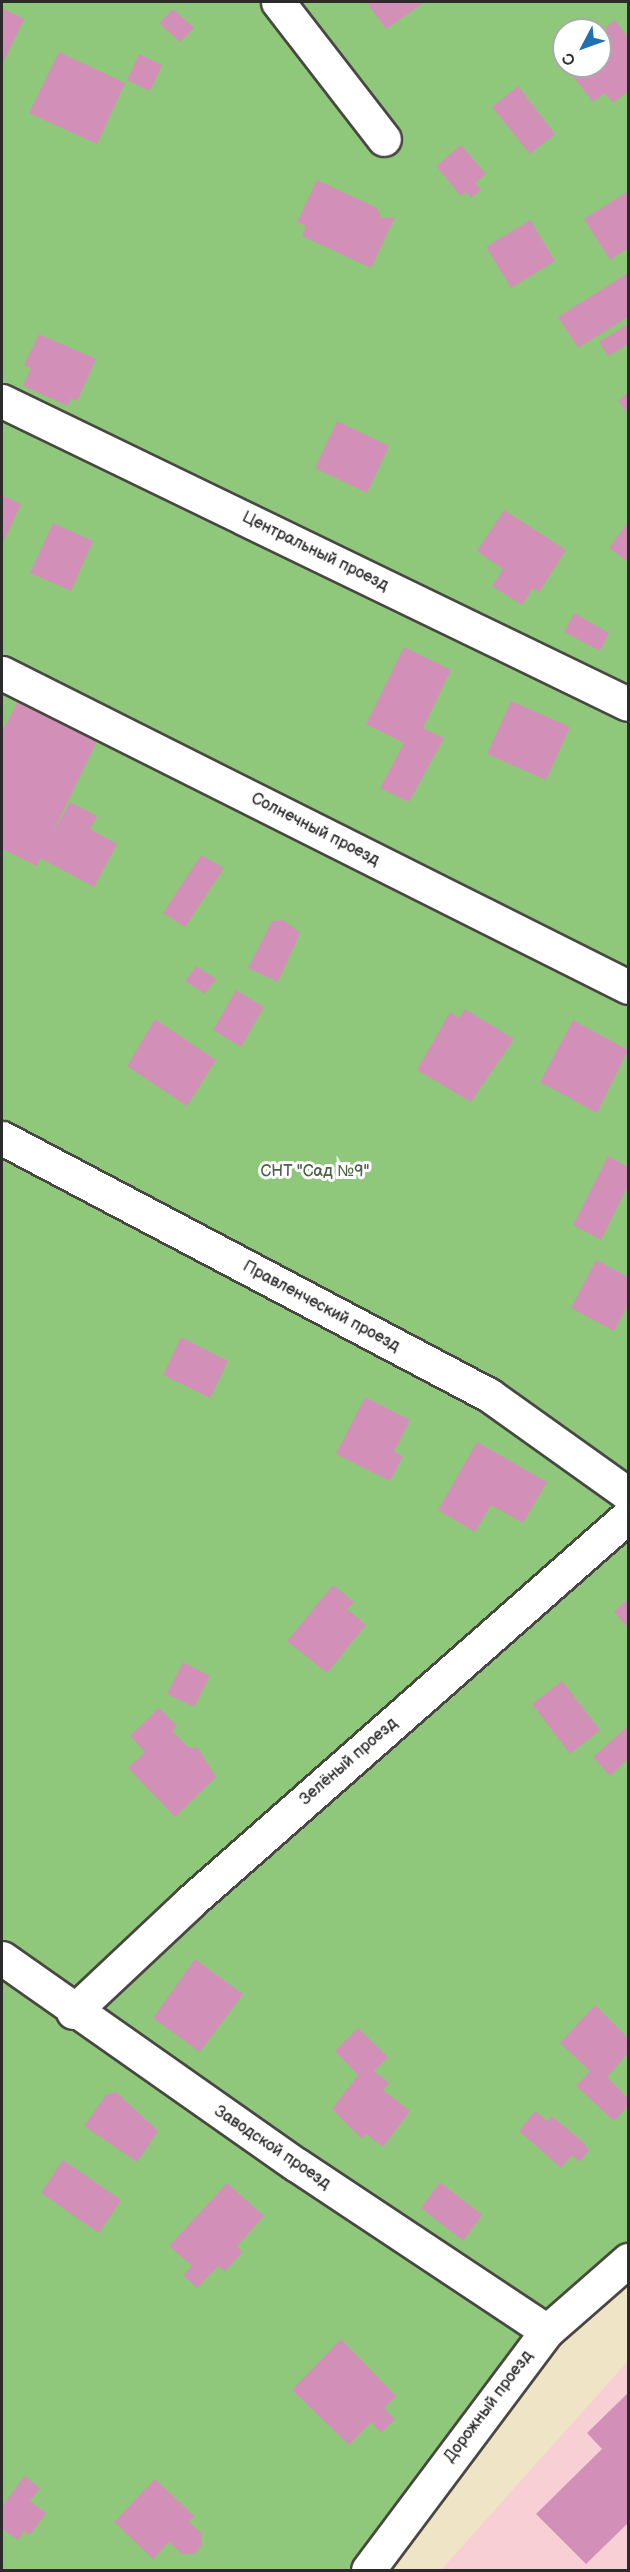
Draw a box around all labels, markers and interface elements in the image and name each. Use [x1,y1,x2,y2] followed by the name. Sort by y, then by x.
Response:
[552,18,612,78] north arrow
[559,48,580,69] text: С
[239,508,391,596] street label: Центральный проезд
[248,789,382,871] street label: Солнечный проезд
[260,1162,370,1182] park label: СНТ "Сад №9"
[239,1257,403,1357] street label: Правленческий проезд
[296,1714,402,1810] street label: Зелёный проезд
[210,2102,334,2194] street label: Заводской проезд
[441,2347,537,2467] street label: Дорожный проезд

